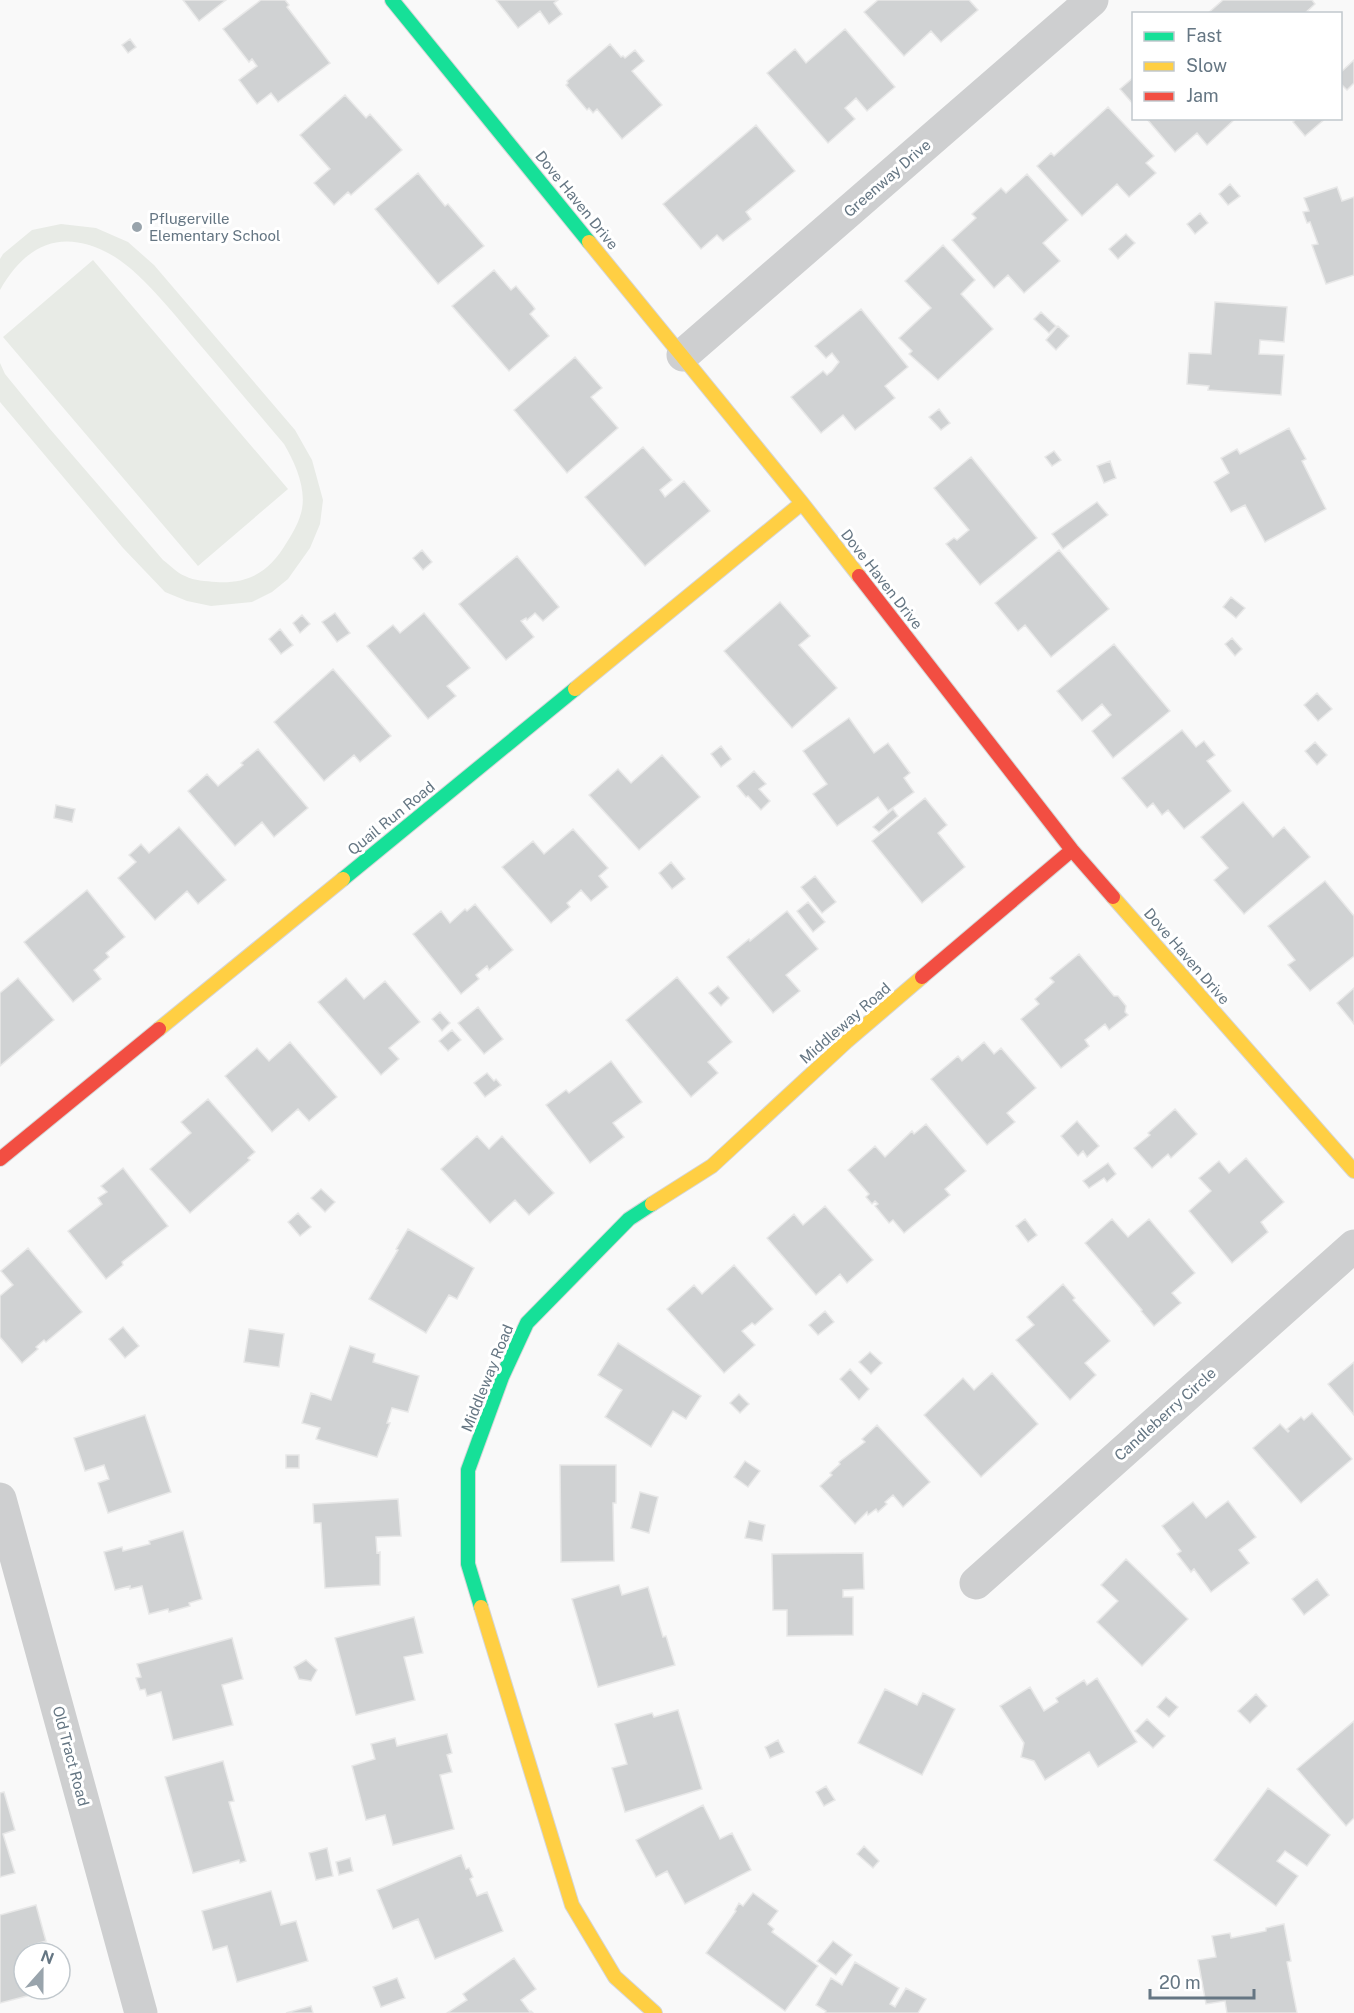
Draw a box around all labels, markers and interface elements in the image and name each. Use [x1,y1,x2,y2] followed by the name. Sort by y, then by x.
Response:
[1132,12,1342,120] legend
[1186,25,1222,46] text: Fast
[1186,55,1227,76] text: Slow
[1186,85,1219,106] text: Jam
[840,136,934,220] street label: Greenway Drive
[532,147,622,253] street label: Dove Haven Drive
[149,210,281,244] place label: Pflugerville Elementary School
[130,220,144,234] marker: Pflugerville Elementary School
[838,526,926,632] street label: Dove Haven Drive
[344,778,438,858] street label: Quail Run Road
[1141,904,1233,1008] street label: Dove Haven Drive
[796,979,894,1067] street label: Middleway Road
[458,1322,516,1434] street label: Middleway Road
[1111,1364,1219,1464] street label: Candleberry Circle
[49,1704,93,1808] street label: Old Tract Road
[12,1941,72,2001] north arrow
[38,1946,56,1969] text: N
[1150,1962,1254,2000] scale bar
[1159,1972,1201,1993] text: 20 m

